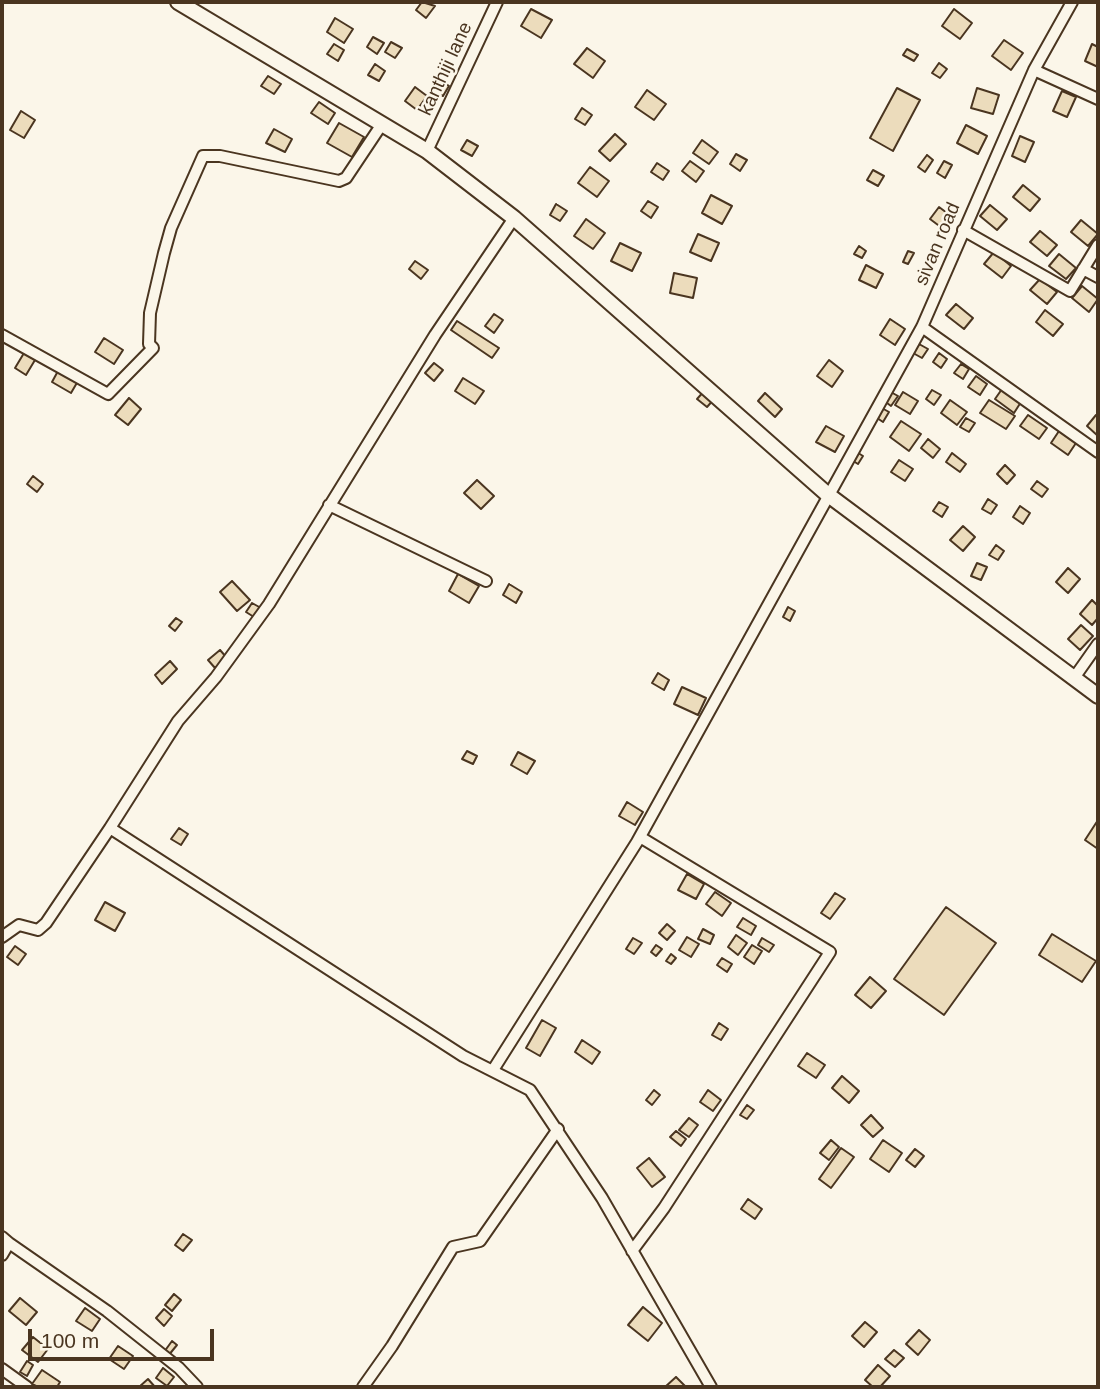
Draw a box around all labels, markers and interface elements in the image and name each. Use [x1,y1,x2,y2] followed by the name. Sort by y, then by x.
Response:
[414,19,478,119] street label: kanthiji lane
[910,199,966,289] street label: sivan road
[32,1316,217,1360] scale bar
[41,1329,99,1352] text: 100 m

